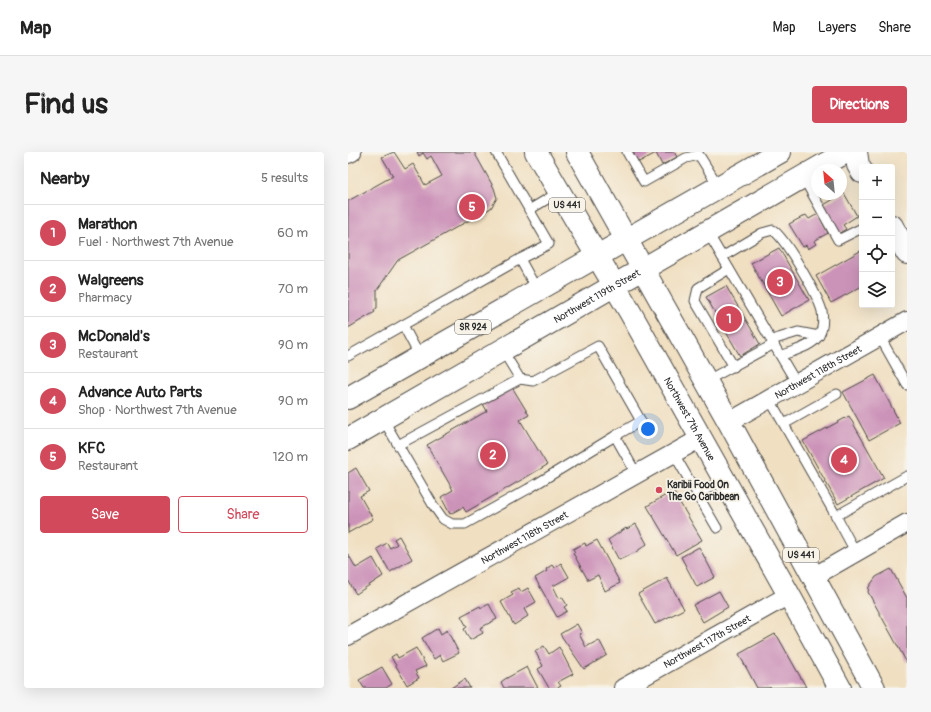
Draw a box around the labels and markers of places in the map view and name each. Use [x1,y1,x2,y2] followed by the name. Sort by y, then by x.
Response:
[459,192,485,222] pin: 5
[767,267,793,297] pin: 3
[716,304,742,334] pin: 1
[480,440,506,470] pin: 2
[831,445,857,475] pin: 4
[666,479,740,503] place label: Karibii Food On The Go Caribbean
[654,485,664,495] marker: Karibii Food On The Go Caribbean

